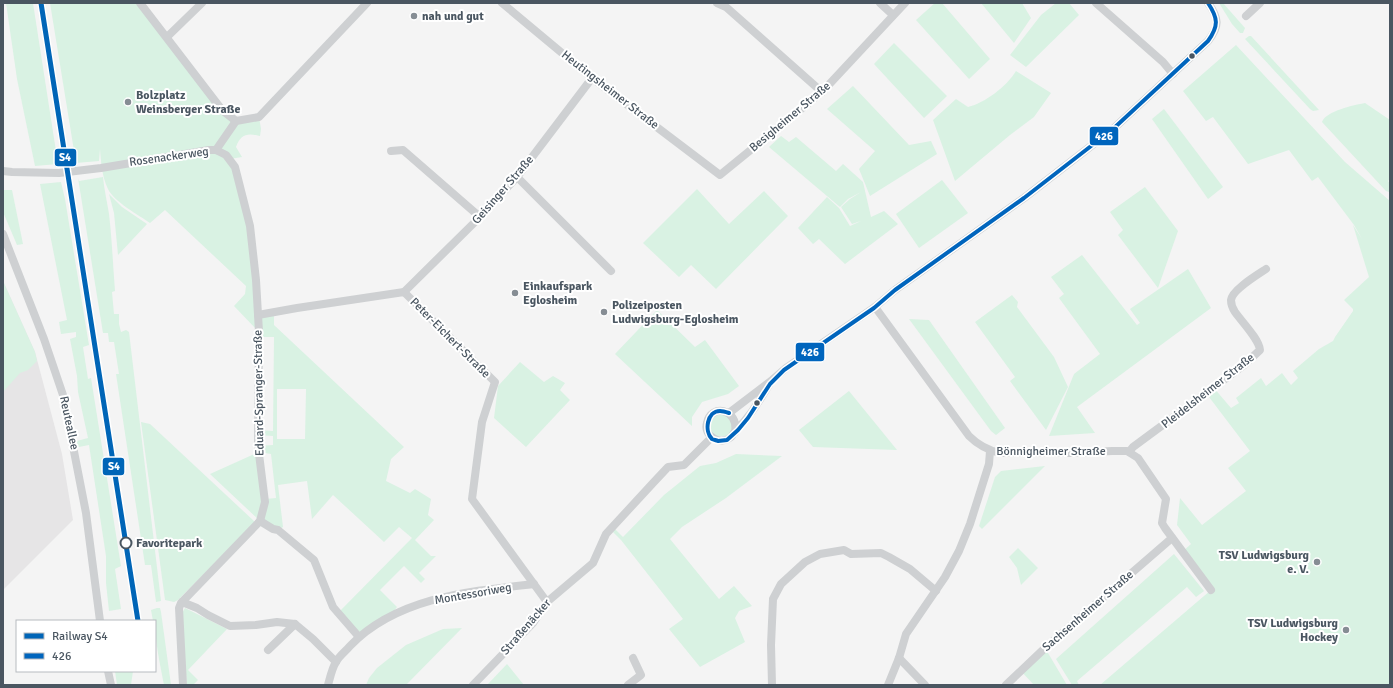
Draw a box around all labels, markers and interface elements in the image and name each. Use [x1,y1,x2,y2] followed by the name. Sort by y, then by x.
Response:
[422,9,484,24] place label: nah und gut
[409,11,419,21] marker: nah und gut
[558,47,662,133] street label: Heutingsheimer Straße
[1187,51,1197,61] unlabelled marker
[746,79,834,155] street label: Besigheimer Straße
[136,88,240,117] place label: Bolzplatz Weinsberger Straße
[123,97,133,107] marker: Bolzplatz Weinsberger Straße
[1089,126,1119,146] line badge: 426
[1095,130,1113,143] text: 426
[128,144,210,170] street label: Rosenackerweg
[54,148,77,167] line badge: S4
[59,151,71,164] text: S4
[469,153,537,227] street label: Geisinger Straße
[523,279,593,308] place label: Einkaufspark Eglosheim
[510,288,520,298] marker: Einkaufspark Eglosheim
[407,295,493,381] street label: Peter-Eichert-Straße
[612,298,739,327] place label: Polizeiposten Ludwigsburg-Eglosheim
[599,307,609,317] marker: Polizeiposten Ludwigsburg-Eglosheim
[250,330,268,456] street label: Eduard-Spranger-Straße
[795,342,825,362] line badge: 426
[801,346,819,359] text: 426
[1159,350,1257,432] street label: Pleidelsheimer Straße
[56,395,82,451] street label: Reuteallee
[752,398,762,408] unlabelled marker
[996,444,1106,459] street label: Bönnigheimer Straße
[102,457,125,476] line badge: S4
[108,460,120,473] text: S4
[119,536,133,550] marker: Favoritepark
[136,536,203,551] place label: Favoritepark
[1219,548,1310,577] place label: TSV Ludwigsburg e. V.
[1312,557,1322,567] marker: TSV Ludwigsburg e. V.
[1039,567,1137,655] street label: Sachsenheimer Straße
[433,580,513,608] street label: Montessoriweg
[498,596,555,658] street label: Straßenäcker
[1248,616,1339,645] place label: TSV Ludwigsburg Hockey
[16,620,156,672] legend
[1341,625,1351,635] marker: TSV Ludwigsburg Hockey
[52,629,108,644] text: Railway S4
[52,649,71,664] text: 426

